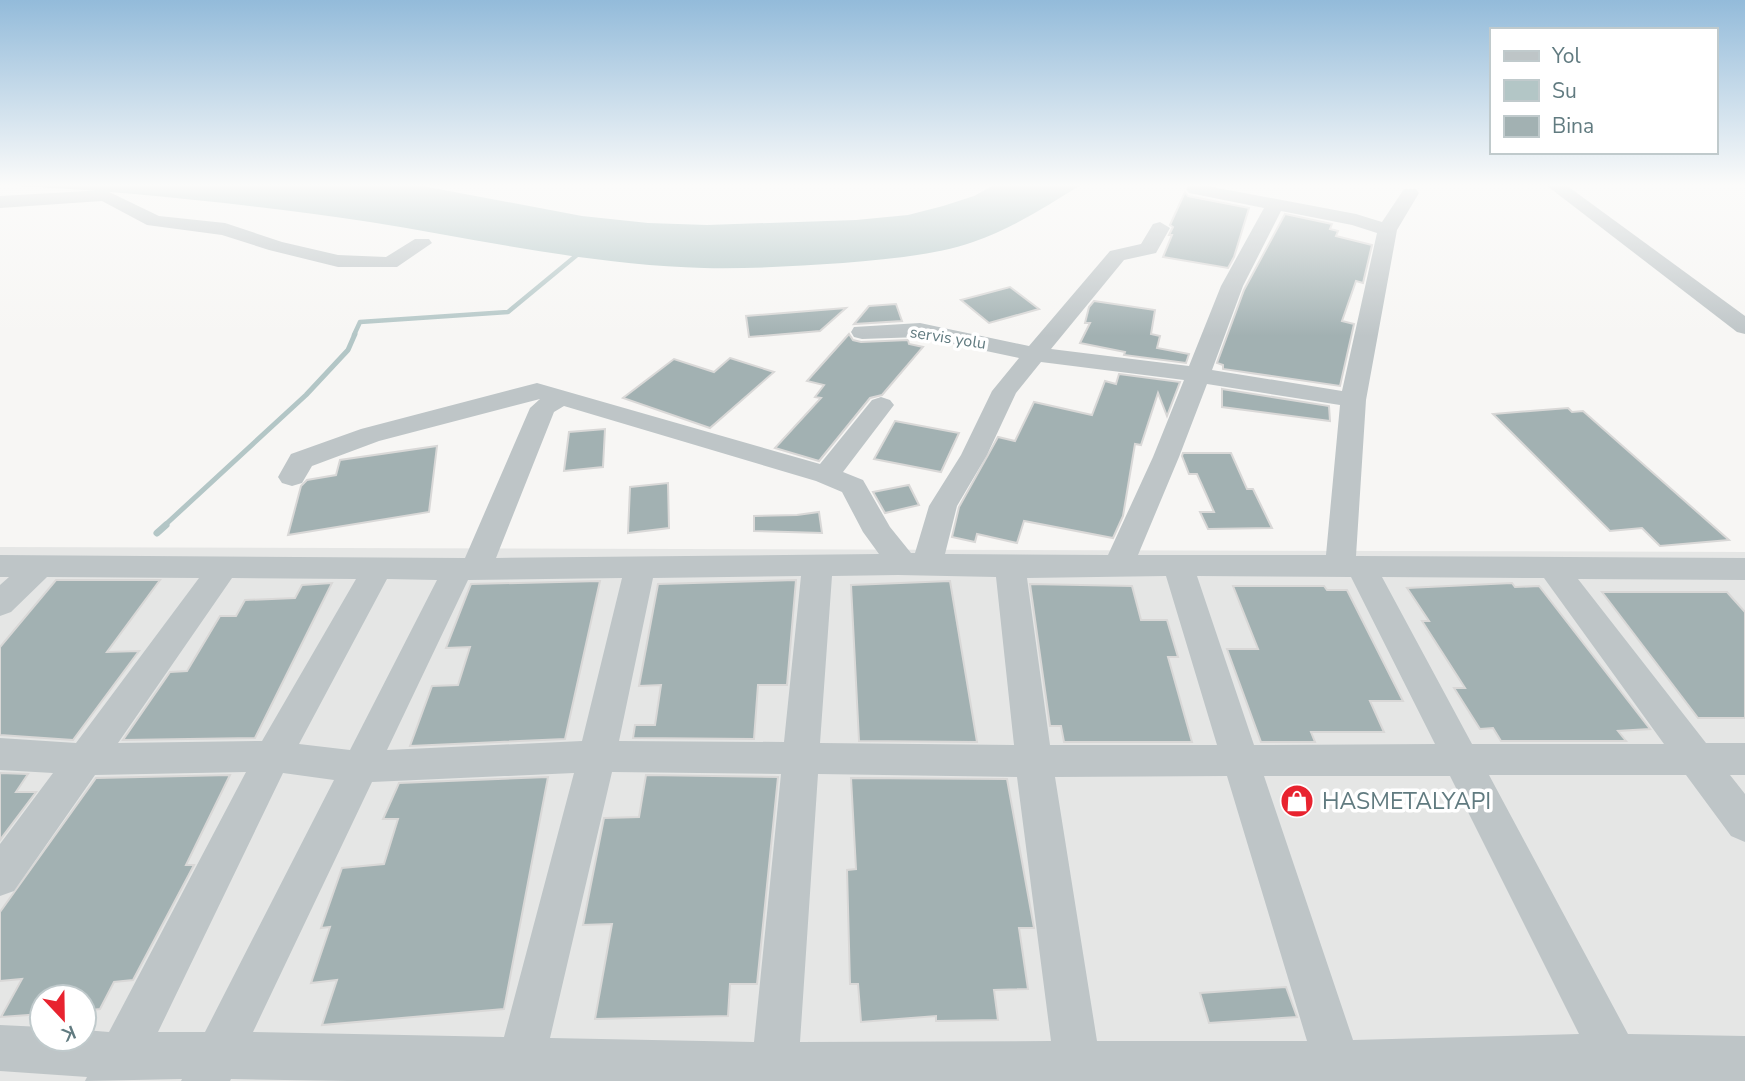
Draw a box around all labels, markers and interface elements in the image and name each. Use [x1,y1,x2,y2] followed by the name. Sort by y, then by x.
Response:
[1490,28,1717,154] legend
[1551,42,1582,70] text: Yol
[1552,77,1577,105] text: Su
[1552,112,1594,140] text: Bina
[908,321,988,355] street label: servis yolu
[1278,782,1316,820] shop icon: HASMETALYAPI
[1322,786,1491,817] place label: HASMETALYAPI
[28,983,98,1053] north arrow
[57,1018,80,1048] text: K

